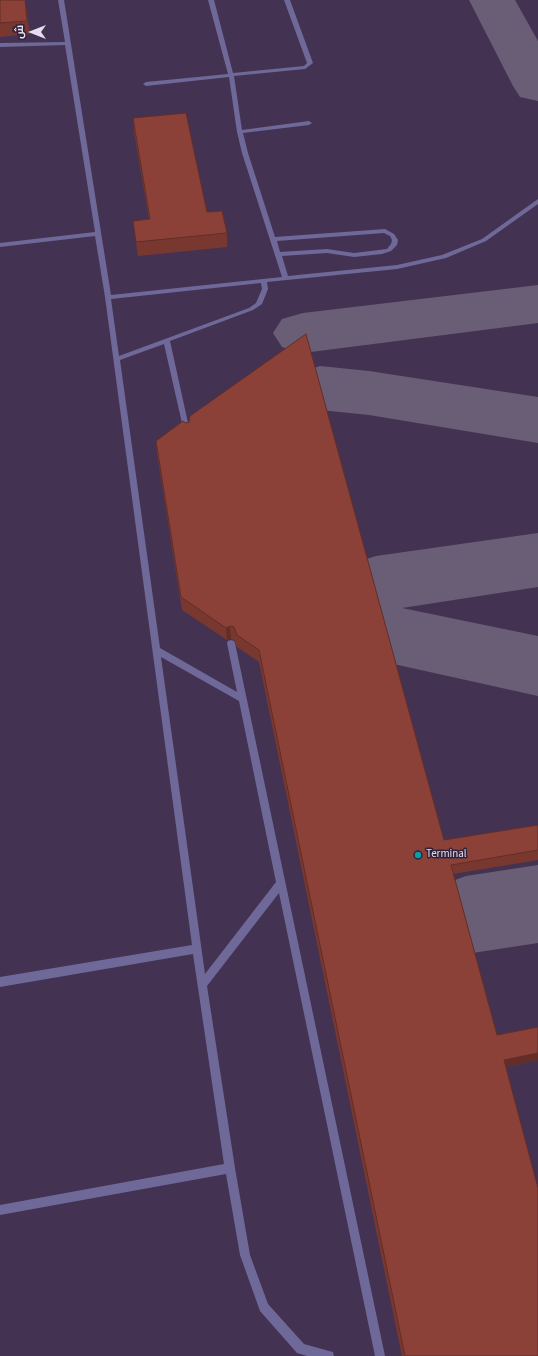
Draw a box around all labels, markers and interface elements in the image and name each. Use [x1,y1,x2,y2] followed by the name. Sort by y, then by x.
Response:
[12,12,52,52] north arrow
[12,25,27,39] text: ش
[426,848,467,862] place label: Terminal
[413,850,423,860] marker: Terminal

